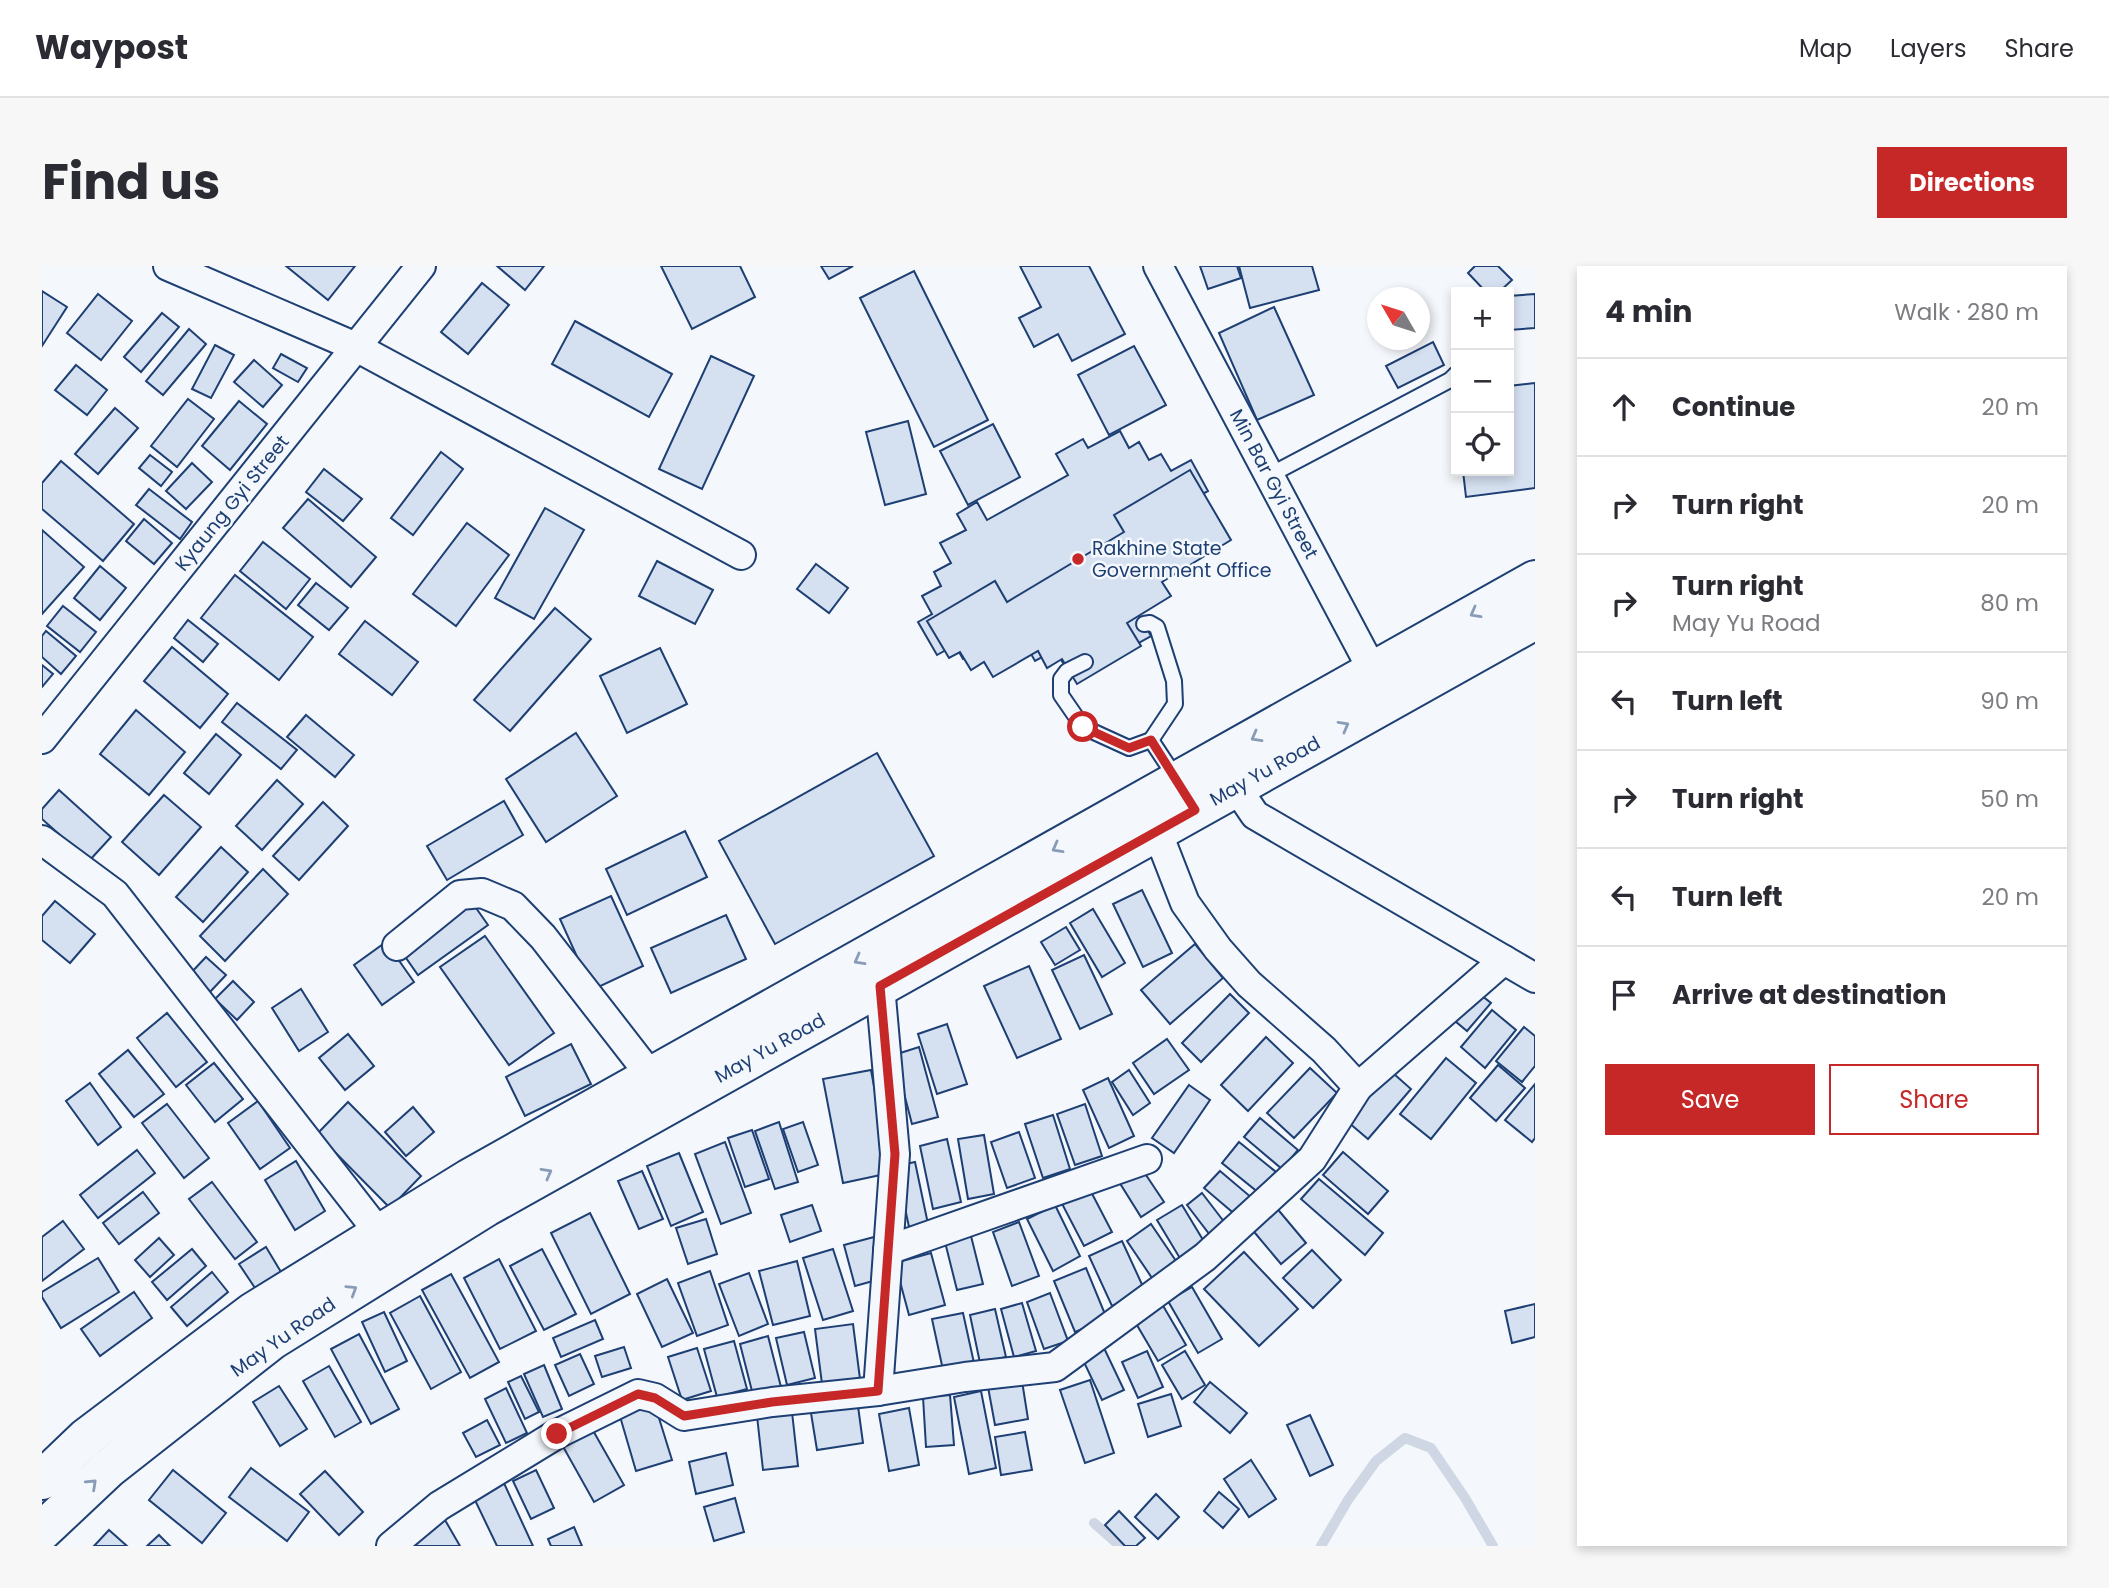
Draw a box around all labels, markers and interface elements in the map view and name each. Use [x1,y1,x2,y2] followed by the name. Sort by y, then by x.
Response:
[35,24,188,71] text: Waypost
[1799,32,1852,65] text: Map
[1890,32,1966,65] text: Layers
[2004,32,2074,65] text: Share
[1877,147,2067,218] button: Directions
[42,148,220,216] text: Find us
[1367,287,1430,350] north arrow
[1451,287,1514,476] map controls
[1451,287,1514,350] button: +
[1605,290,1693,333] text: 4 min
[1894,296,2039,328] text: Walk · 280 m
[1451,350,1514,413] button: −
[1605,388,1643,426] icon: ahead
[1672,389,1795,425] text: Continue
[1981,391,2039,423] text: 20 m
[1223,404,1325,564] street label: Min Bar Gyi Street
[1451,413,1514,476] button: locate
[169,429,295,577] street label: Kyaung Gyi Street
[1605,486,1643,524] icon: right
[1672,487,1804,523] text: Turn right
[1981,489,2039,521] text: 20 m
[1092,535,1272,584] place label: Rakhine State Government Office
[1070,551,1086,567] marker: Rakhine State Government Office
[1672,568,1804,604] text: Turn right
[1605,584,1643,622] icon: right
[1980,587,2039,619] text: 80 m
[1470,605,1483,618] one-way arrow
[1672,607,1821,639] text: May Yu Road
[1605,682,1643,720] icon: left
[1672,683,1783,719] text: Turn left
[1980,685,2039,717] text: 90 m
[1067,711,1098,742] route start
[1337,721,1349,734] one-way arrow
[1205,729,1325,813] street label: May Yu Road
[1250,729,1263,742] one-way arrow
[1605,780,1643,818] icon: right
[1672,781,1804,817] text: Turn right
[1980,783,2039,815] text: 50 m
[1052,840,1065,853] one-way arrow
[1605,878,1643,916] icon: left
[1672,879,1783,915] text: Turn left
[1981,881,2039,913] text: 20 m
[854,952,866,965] one-way arrow
[1605,976,1643,1014] icon: arrive
[1672,977,1947,1013] text: Arrive at destination
[710,1006,830,1090] street label: May Yu Road
[1605,1064,1815,1135] button: Save
[1829,1064,2039,1135] button: Share
[540,1167,552,1181] one-way arrow
[345,1286,358,1299] one-way arrow
[225,1291,341,1383] street label: May Yu Road
[541,1418,572,1449] route end
[84,1480,97,1493] one-way arrow

